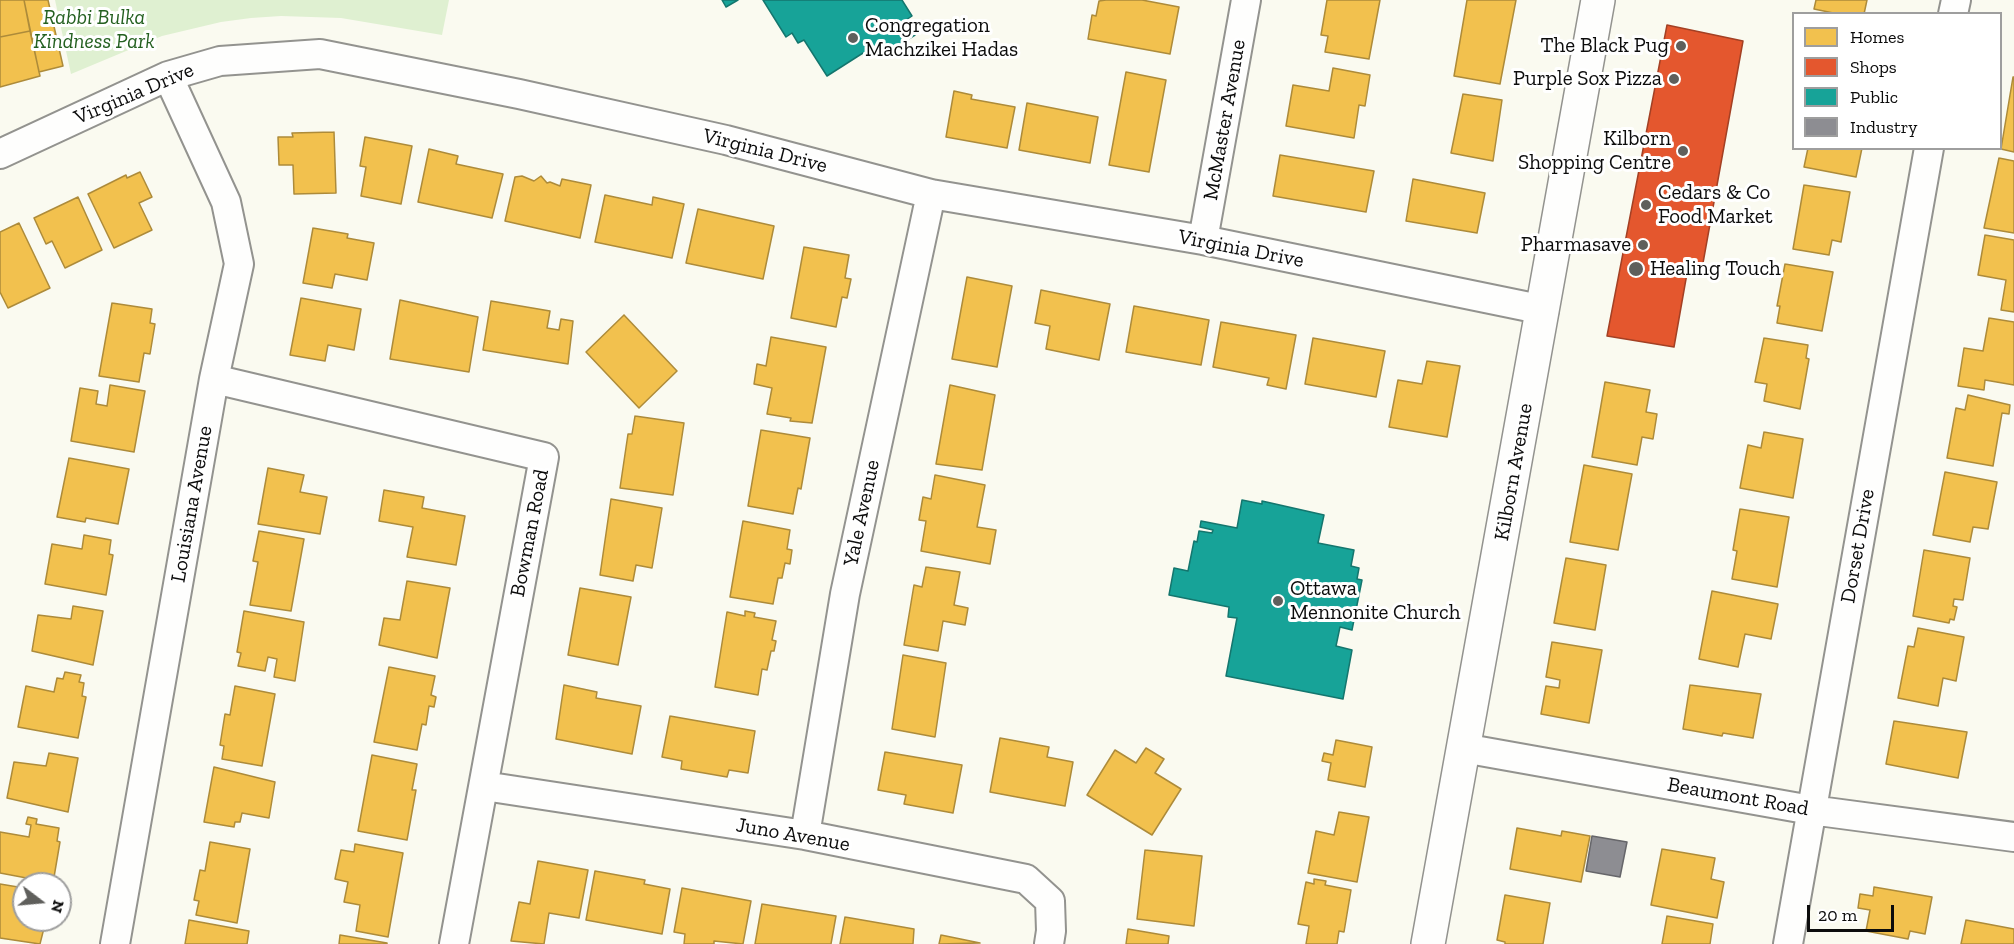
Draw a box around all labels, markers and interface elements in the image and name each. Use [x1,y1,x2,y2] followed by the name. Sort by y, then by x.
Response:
[33,5,155,55] park label: Rabbi Bulka Kindness Park
[1792,12,2002,150] legend
[865,13,1018,63] place label: Congregation Machzikei Hadas
[1850,26,1904,48] text: Homes
[846,31,860,45] marker: Congregation Machzikei Hadas
[1541,33,1669,59] place label: The Black Pug
[1198,38,1252,202] street label: McMaster Avenue
[1674,39,1688,53] marker: The Black Pug
[1850,56,1897,78] text: Shops
[70,57,198,131] street label: Virginia Drive
[1513,66,1662,92] place label: Purple Sox Pizza
[1667,72,1681,86] marker: Purple Sox Pizza
[1850,86,1898,108] text: Public
[1850,116,1917,138] text: Industry
[700,123,830,179] street label: Virginia Drive
[1518,126,1671,176] place label: Kilborn Shopping Centre
[1676,144,1690,158] marker: Kilborn Shopping Centre
[1658,180,1773,230] place label: Cedars & Co Food Market
[1639,198,1653,212] marker: Cedars & Co Food Market
[1176,224,1306,274] street label: Virginia Drive
[1521,232,1631,258] place label: Pharmasave
[1636,238,1650,252] marker: Pharmasave
[1650,256,1781,282] place label: Healing Touch
[1627,260,1645,278] marker: Healing Touch
[1490,401,1538,543] street label: Kilborn Avenue
[166,424,218,584] street label: Louisiana Avenue
[838,457,886,569] street label: Yale Avenue
[505,467,555,599] street label: Bowman Road
[1836,487,1880,605] street label: Dorset Drive
[1290,576,1460,626] place label: Ottawa Mennonite Church
[1271,594,1285,608] marker: Ottawa Mennonite Church
[1665,772,1811,822] street label: Beaumont Road
[734,813,852,857] street label: Juno Avenue
[12,872,72,932] north arrow
[1810,893,1897,931] scale bar
[47,898,69,915] text: N
[1818,904,1857,926] text: 20 m

